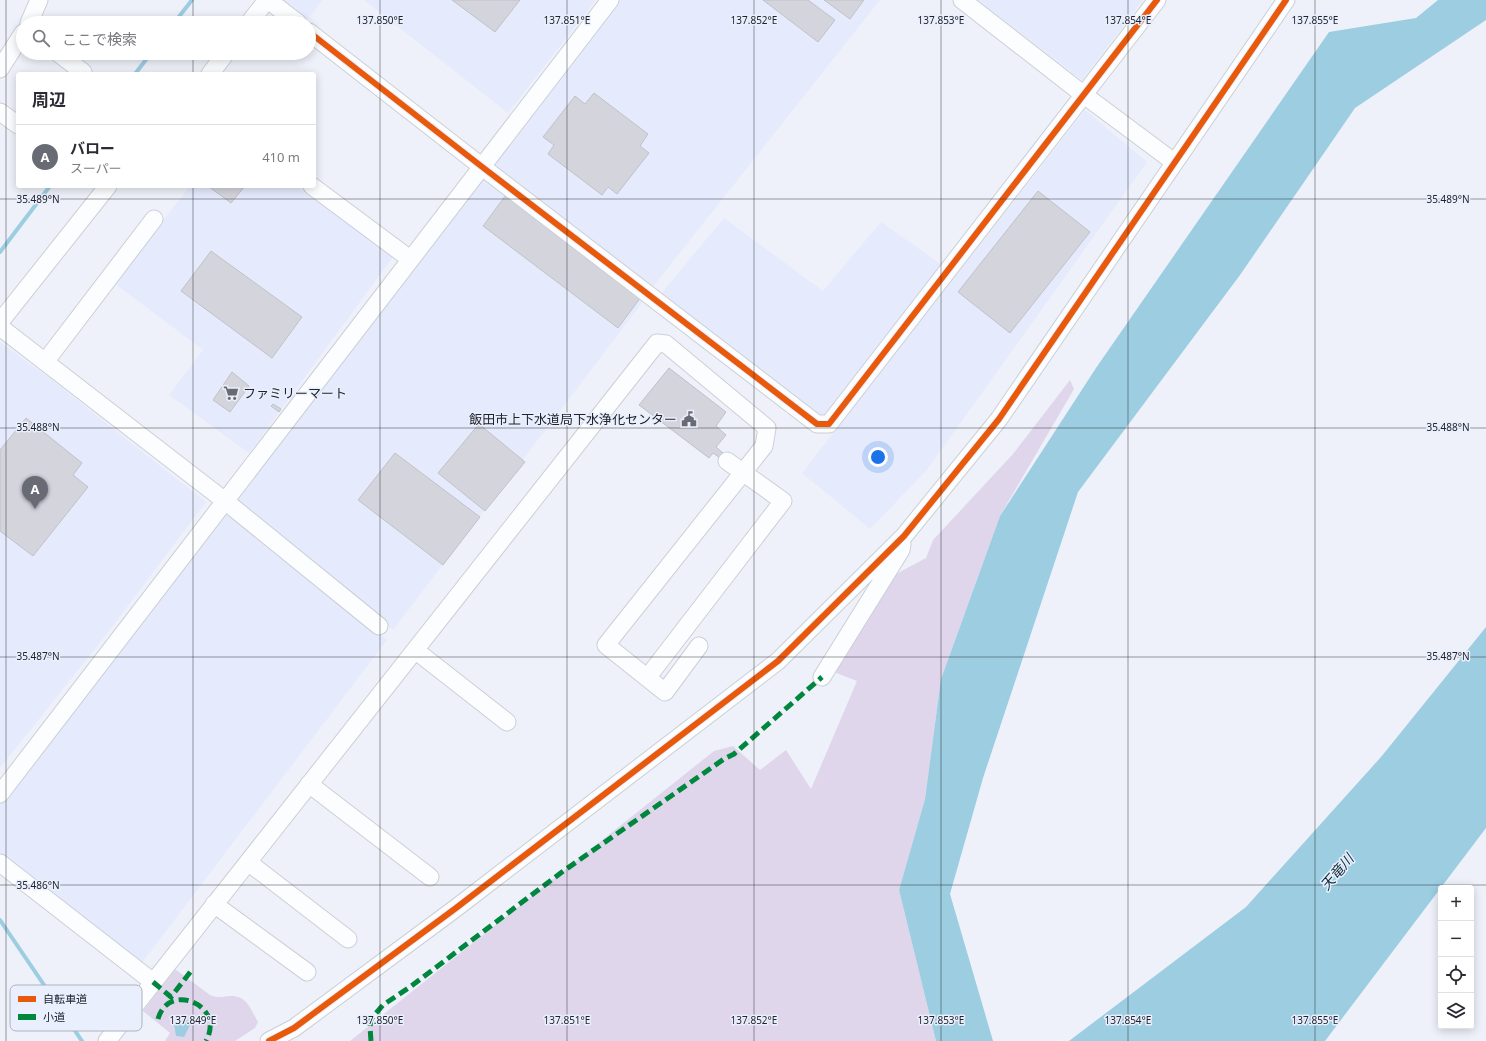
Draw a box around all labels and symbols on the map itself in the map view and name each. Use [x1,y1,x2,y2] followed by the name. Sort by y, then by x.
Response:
[357,13,403,27] text: 137.850°E
[544,13,590,27] text: 137.851°E
[731,13,777,27] text: 137.852°E
[918,13,964,27] text: 137.853°E
[1105,13,1151,27] text: 137.854°E
[1292,13,1338,27] text: 137.855°E
[16,192,60,206] text: 35.489°N
[1426,192,1470,206] text: 35.489°N
[222,384,240,402] supermarket icon: ファミリーマート
[243,384,347,402] place label: ファミリーマート
[469,410,677,428] place label: 飯田市上下水道局下水浄化センター
[680,410,698,428] public building icon: 飯田市上下水道局下水浄化センター
[16,420,60,434] text: 35.488°N
[1426,420,1470,434] text: 35.488°N
[868,447,888,467] your location
[22,476,48,509] pin: A
[16,649,60,663] text: 35.487°N
[1426,649,1470,663] text: 35.487°N
[1316,848,1359,894] water label: 天竜川
[16,878,60,892] text: 35.486°N
[10,985,142,1031] legend
[43,991,87,1006] text: 自転車道
[43,1009,65,1024] text: 小道
[170,1013,216,1027] text: 137.849°E
[357,1013,403,1027] text: 137.850°E
[544,1013,590,1027] text: 137.851°E
[731,1013,777,1027] text: 137.852°E
[918,1013,964,1027] text: 137.853°E
[1105,1013,1151,1027] text: 137.854°E
[1292,1013,1338,1027] text: 137.855°E

